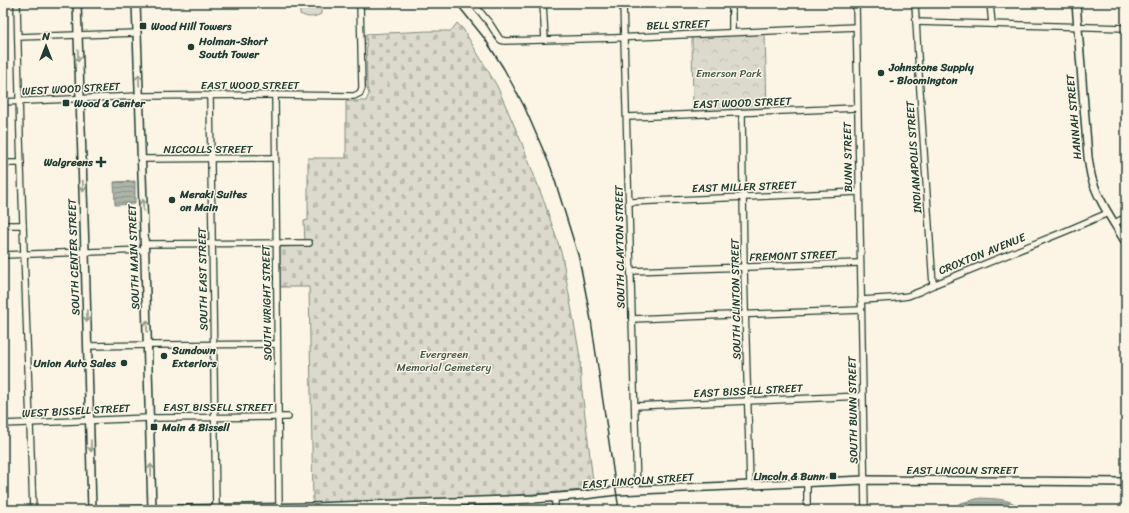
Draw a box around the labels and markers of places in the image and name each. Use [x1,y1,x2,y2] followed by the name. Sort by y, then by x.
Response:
[151,17,232,36] place label: Wood Hill Towers
[138,21,148,31] marker: Wood Hill Towers
[198,32,269,64] place label: Holman-Short South Tower
[186,42,196,52] marker: Holman-Short South Tower
[888,58,974,90] place label: Johnstone Supply - Bloomington
[876,68,886,78] marker: Johnstone Supply - Bloomington
[74,94,146,113] place label: Wood & Center
[61,98,71,108] marker: Wood & Center
[44,153,94,172] place label: Walgreens
[96,157,106,167] marker: Walgreens
[179,185,248,217] place label: Meraki Suites on Main
[167,195,177,205] marker: Meraki Suites on Main
[171,341,218,373] place label: Sundown Exteriors
[159,351,169,361] marker: Sundown Exteriors
[34,354,117,373] place label: Union Auto Sales
[119,358,129,368] marker: Union Auto Sales
[161,418,230,437] place label: Main & Bissell
[149,422,159,432] marker: Main & Bissell
[753,467,825,486] place label: Lincoln & Bunn
[828,471,838,481] marker: Lincoln & Bunn

